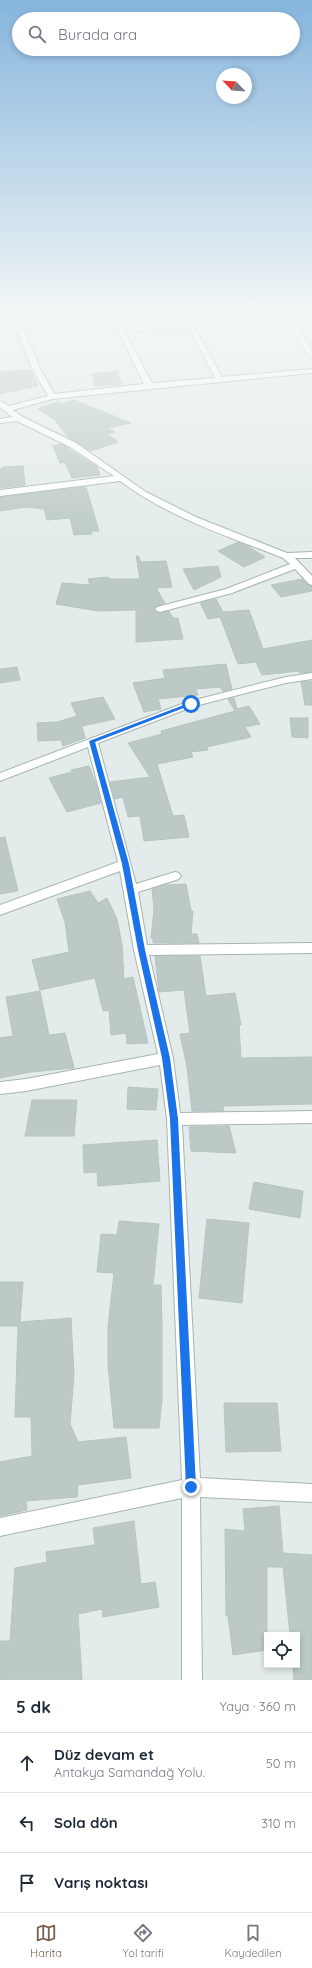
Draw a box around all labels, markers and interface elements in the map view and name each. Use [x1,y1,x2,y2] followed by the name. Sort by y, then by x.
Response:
[12,12,300,56] search box
[26,23,48,45] icon: search
[58,25,137,44] text: Burada ara
[216,68,252,104] north arrow
[182,695,200,713] route start
[182,1478,200,1496] route end
[264,1632,300,1668] map controls
[264,1632,300,1668] button: locate
[16,1696,51,1717] text: 5 dk
[219,1698,296,1714] text: Yaya · 360 m
[54,1745,154,1764] text: Düz devam et
[16,1752,38,1774] icon: ahead
[266,1755,296,1771] text: 50 m
[54,1764,205,1780] text: Antakya Samandağ Yolu.
[16,1812,38,1834] icon: left
[54,1813,118,1832] text: Sola dön
[261,1815,296,1831] text: 310 m
[16,1872,38,1894] icon: arrive
[54,1873,148,1892] text: Varış noktası
[30,1922,62,1960] tab: Harita
[123,1922,164,1960] tab: Yol tarifi
[224,1922,282,1960] tab: Kaydedilen

